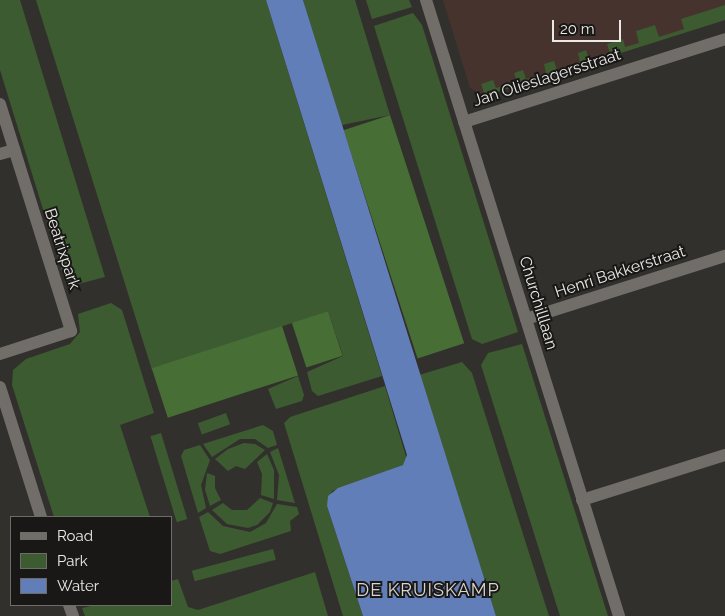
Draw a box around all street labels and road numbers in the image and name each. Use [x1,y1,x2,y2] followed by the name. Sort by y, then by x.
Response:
[471,45,623,111] street label: Jan Olieslagersstraat
[40,206,84,292] street label: Beatrixpark
[552,242,688,302] street label: Henri Bakkerstraat
[515,254,561,352] street label: Churchilllaan

